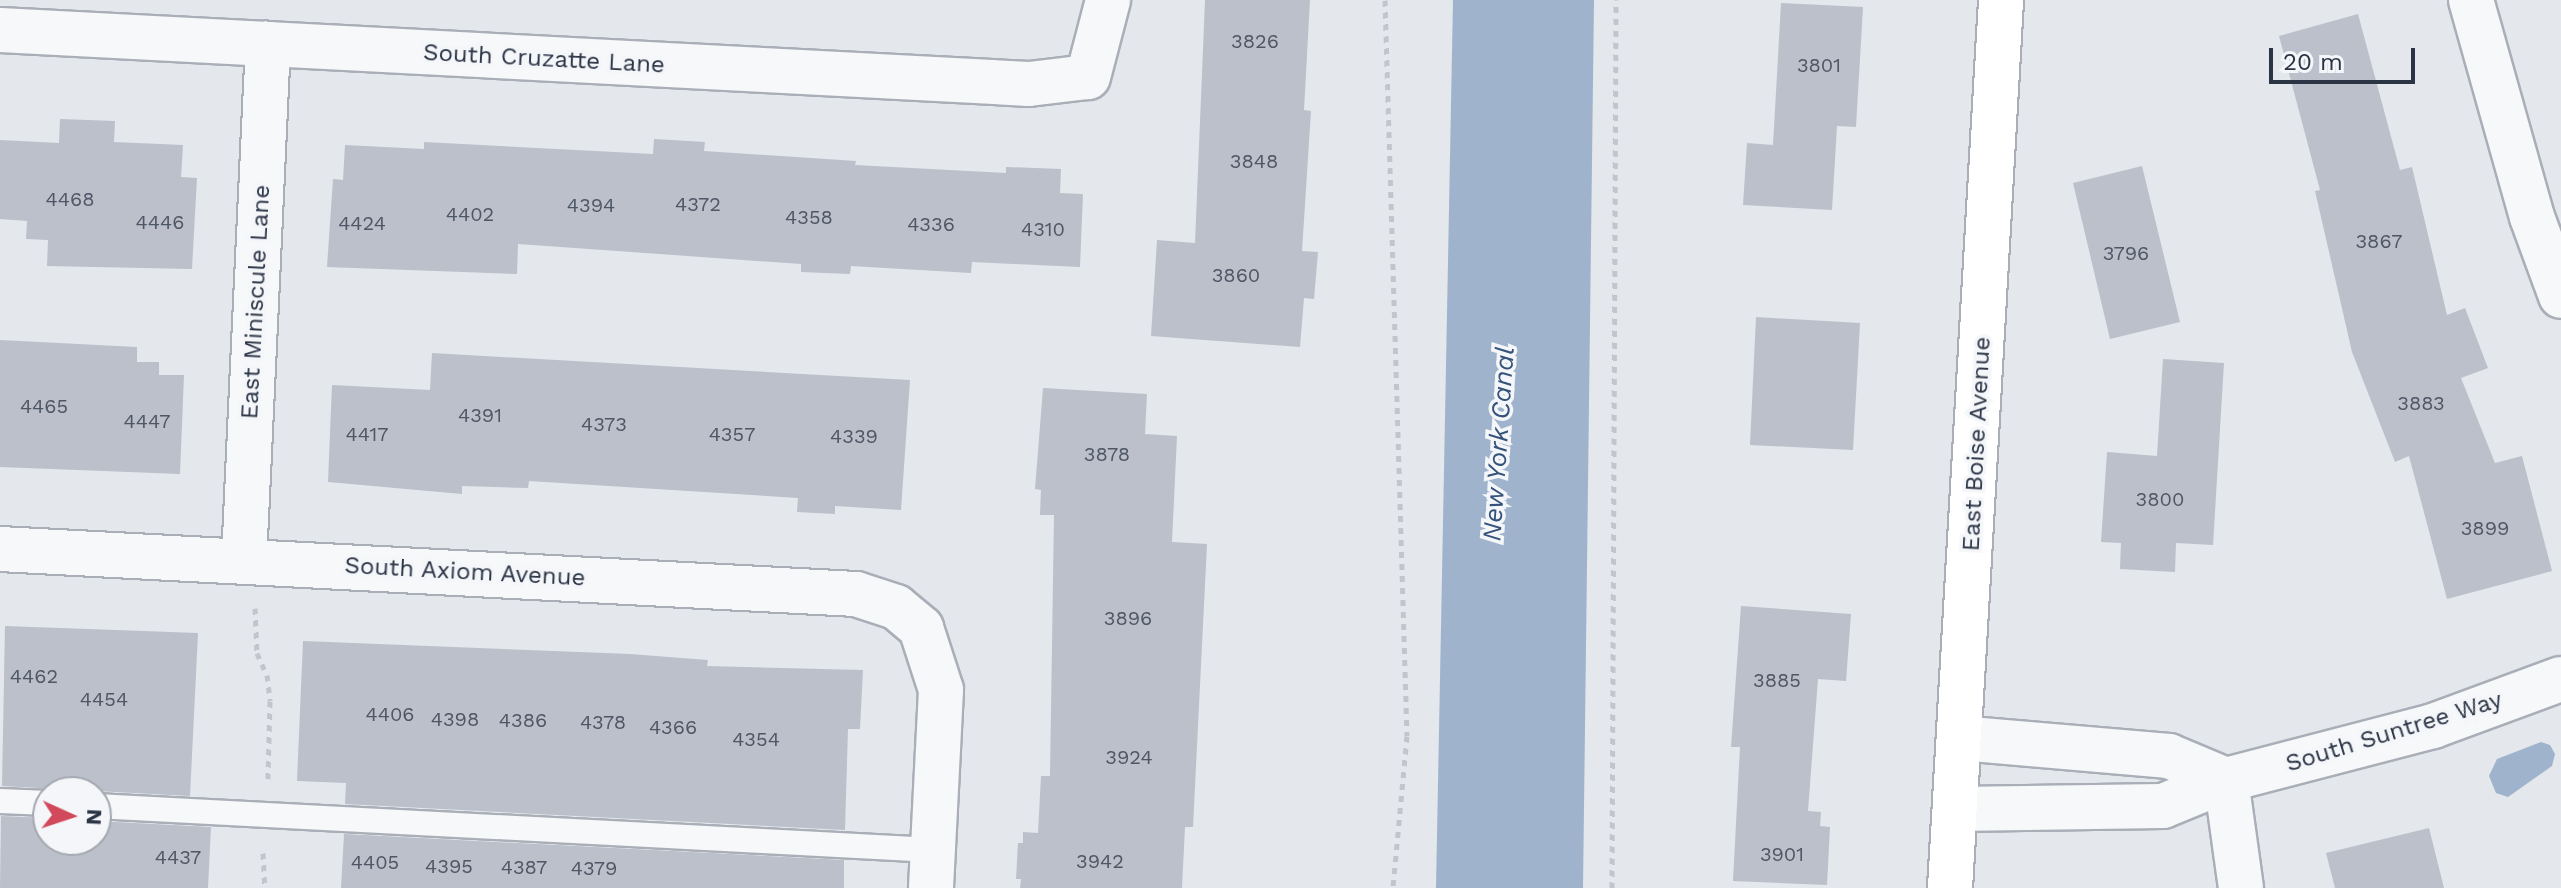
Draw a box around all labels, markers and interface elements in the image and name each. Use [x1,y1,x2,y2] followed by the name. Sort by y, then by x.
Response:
[1231,29,1279,53] house number: 3826
[2273,32,2419,82] scale bar
[422,38,666,80] street label: South Cruzatte Lane
[2283,48,2343,76] text: 20 m
[1797,53,1841,77] house number: 3801
[1230,149,1278,173] house number: 3848
[235,184,277,420] street label: East Miniscule Lane
[46,187,94,211] house number: 4468
[675,192,721,216] house number: 4372
[567,193,615,217] house number: 4394
[446,202,494,226] house number: 4402
[785,205,833,229] house number: 4358
[136,210,184,234] house number: 4446
[338,211,386,235] house number: 4424
[907,212,955,236] house number: 4336
[1021,217,1065,241] house number: 4310
[2355,229,2403,253] house number: 3867
[2103,241,2149,265] house number: 3796
[1212,263,1260,287] house number: 3860
[1957,335,1997,553] street label: East Boise Avenue
[1477,345,1521,543] water label: New York Canal
[2397,391,2445,415] house number: 3883
[20,394,68,418] house number: 4465
[458,403,502,427] house number: 4391
[124,409,170,433] house number: 4447
[581,412,627,436] house number: 4373
[345,422,389,446] house number: 4417
[709,422,755,446] house number: 4357
[830,424,878,448] house number: 4339
[1084,442,1130,466] house number: 3878
[2136,487,2184,511] house number: 3800
[2461,516,2509,540] house number: 3899
[343,551,587,593] street label: South Axiom Avenue
[1104,606,1152,630] house number: 3896
[10,664,58,688] house number: 4462
[1753,668,1801,692] house number: 3885
[2282,685,2506,779] street label: South Suntree Way
[80,687,128,711] house number: 4454
[365,702,415,726] house number: 4406
[431,707,479,731] house number: 4398
[499,708,547,732] house number: 4386
[580,710,626,734] house number: 4378
[649,715,697,739] house number: 4366
[732,727,780,751] house number: 4354
[1105,745,1153,769] house number: 3924
[32,776,112,856] north arrow
[82,808,107,826] text: N
[1760,842,1804,866] house number: 3901
[155,845,201,869] house number: 4437
[1076,849,1124,873] house number: 3942
[351,850,399,874] house number: 4405
[425,854,473,878] house number: 4395
[501,855,547,879] house number: 4387
[571,856,617,880] house number: 4379

